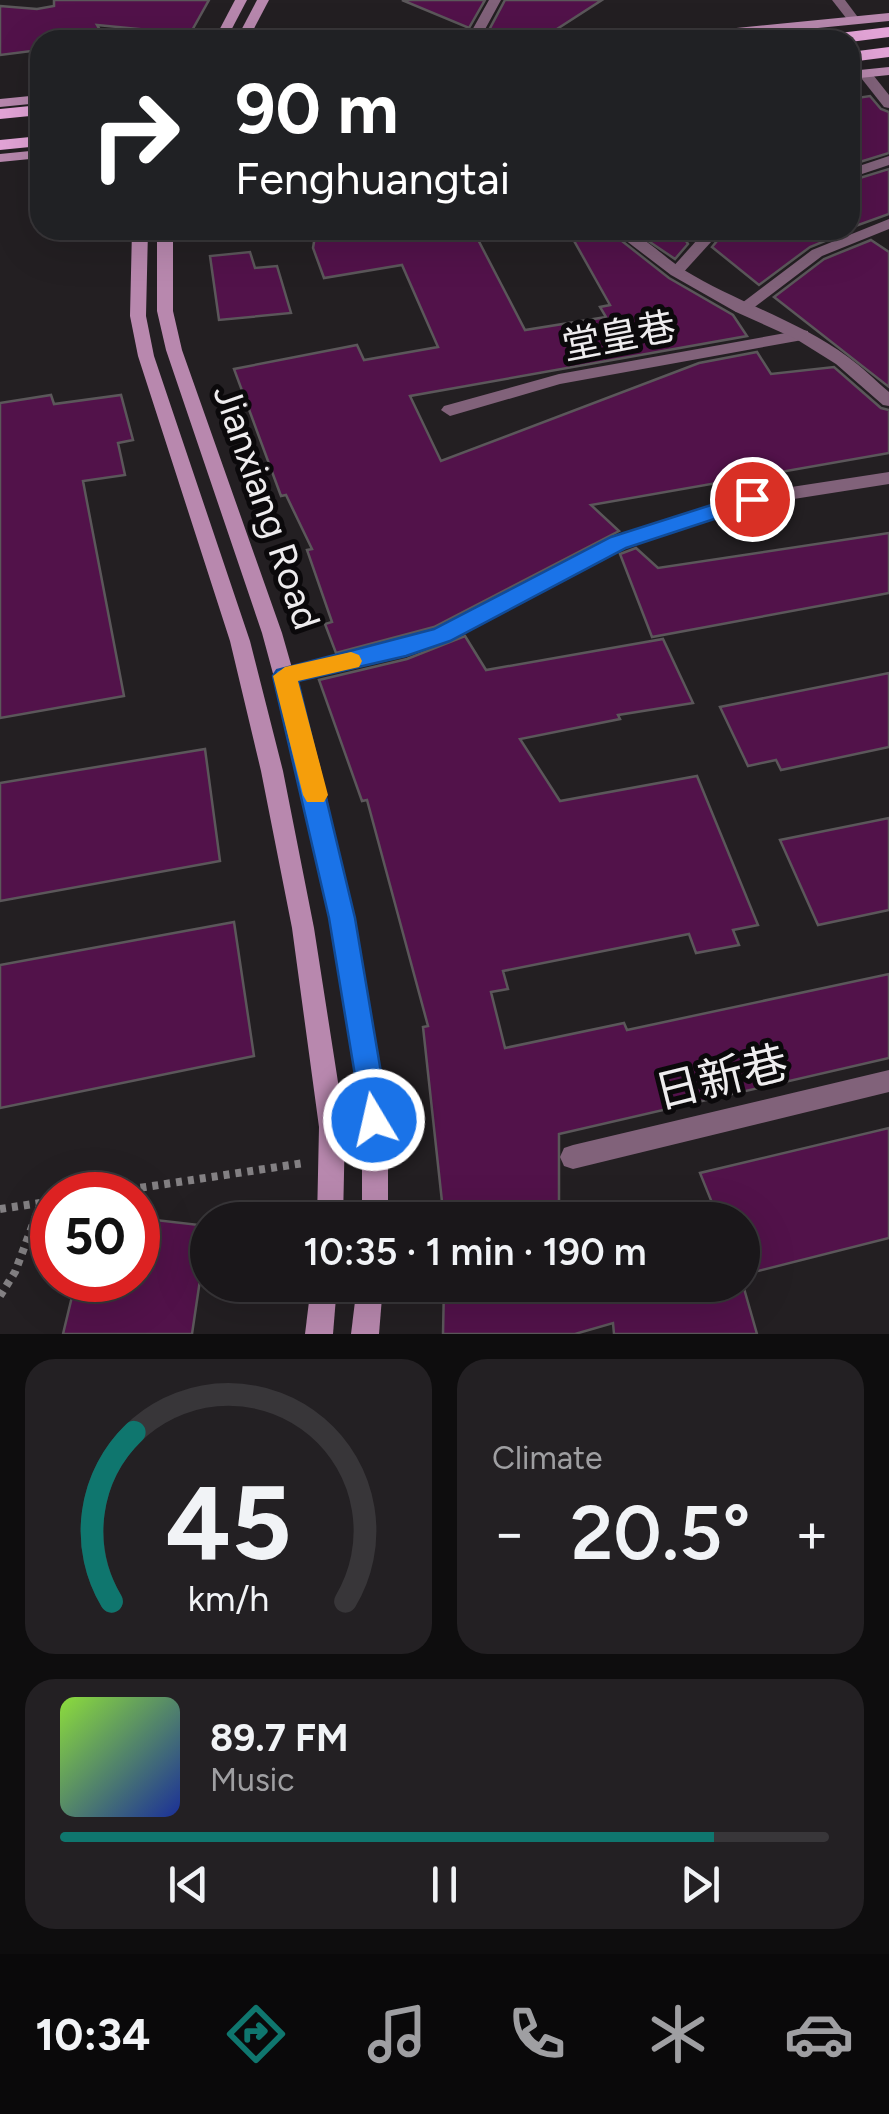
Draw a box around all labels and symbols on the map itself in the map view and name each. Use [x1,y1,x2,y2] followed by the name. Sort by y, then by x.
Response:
[559,303,679,369] street label: 堂皇巷
[204,379,330,635] street label: Jianxiang Road
[710,457,795,542] pin
[649,1034,793,1120] street label: 日新巷
[322,1068,426,1172] position arrow
[30,1172,160,1302] speed limit sign: 50

